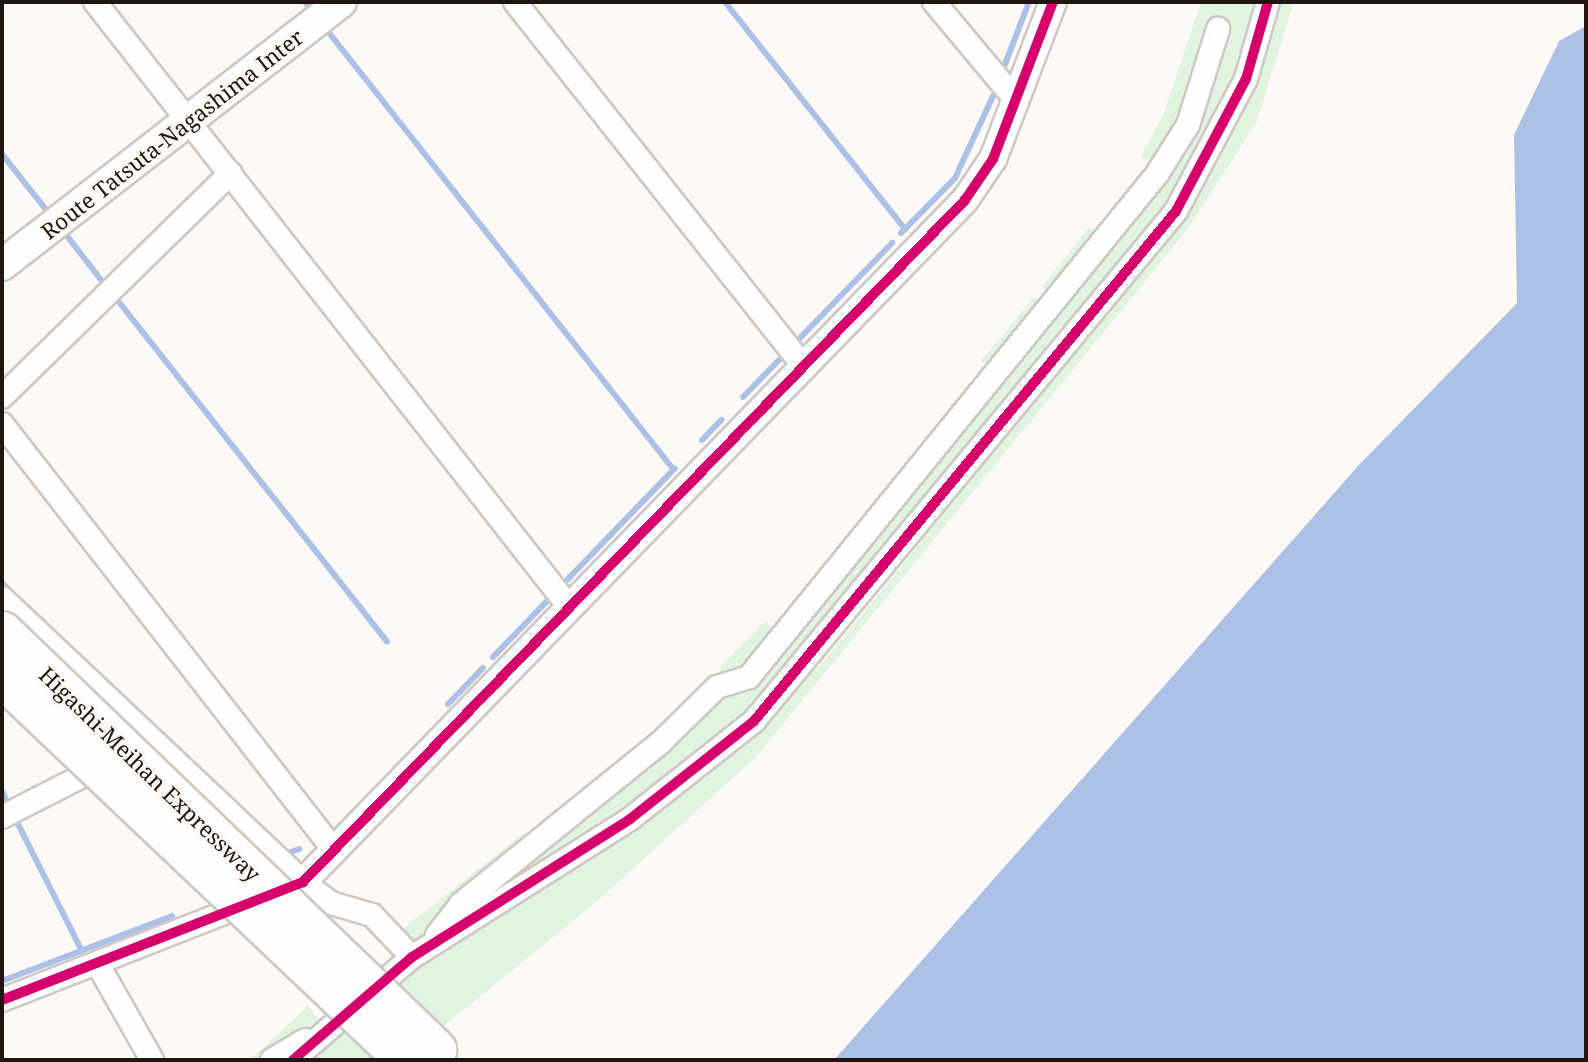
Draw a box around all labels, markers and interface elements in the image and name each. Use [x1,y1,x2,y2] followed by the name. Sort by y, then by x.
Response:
[36,23,308,245] street label: Route Tatsuta-Nagashima Inter
[34,661,266,887] street label: Higashi-Meihan Expressway

